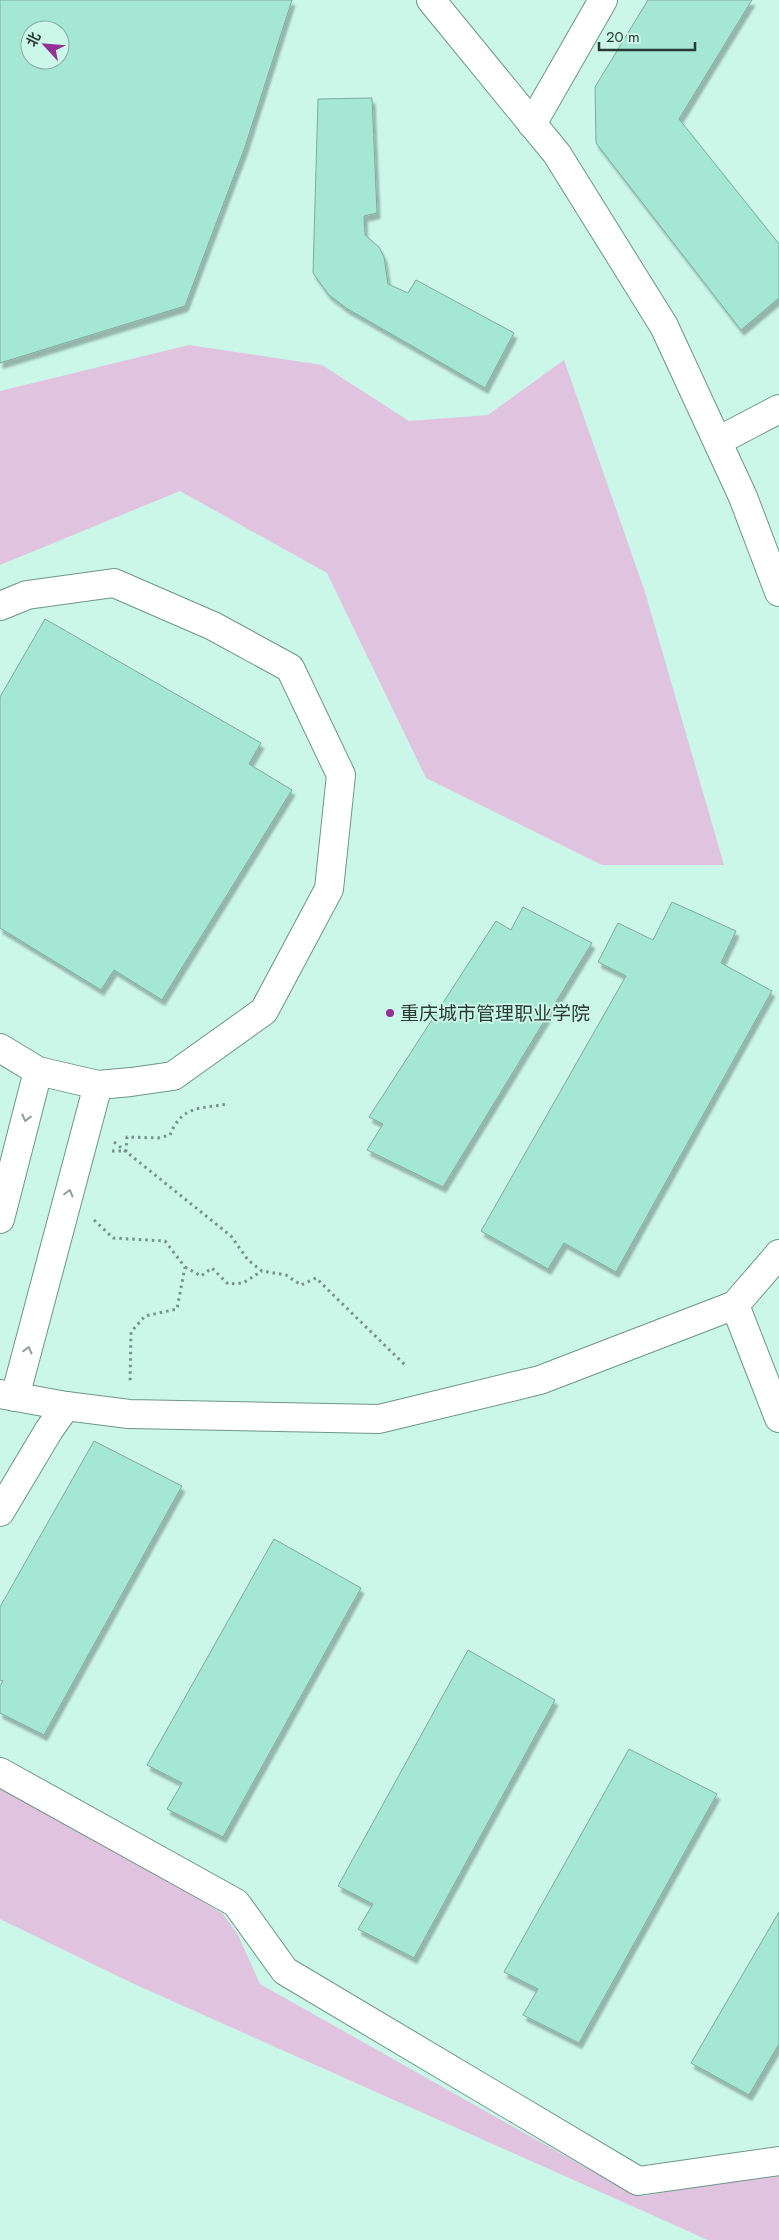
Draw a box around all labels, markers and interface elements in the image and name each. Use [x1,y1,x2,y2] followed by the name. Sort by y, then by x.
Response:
[20,20,70,70] north arrow
[599,20,695,52] scale bar
[606,26,640,48] text: 20 m
[21,29,45,50] text: 北
[400,1000,590,1027] place label: 重庆城市管理职业学院
[384,1007,396,1019] marker: 重庆城市管理职业学院
[21,1113,32,1122] one-way arrow
[64,1189,74,1197] one-way arrow
[22,1346,32,1354] one-way arrow

